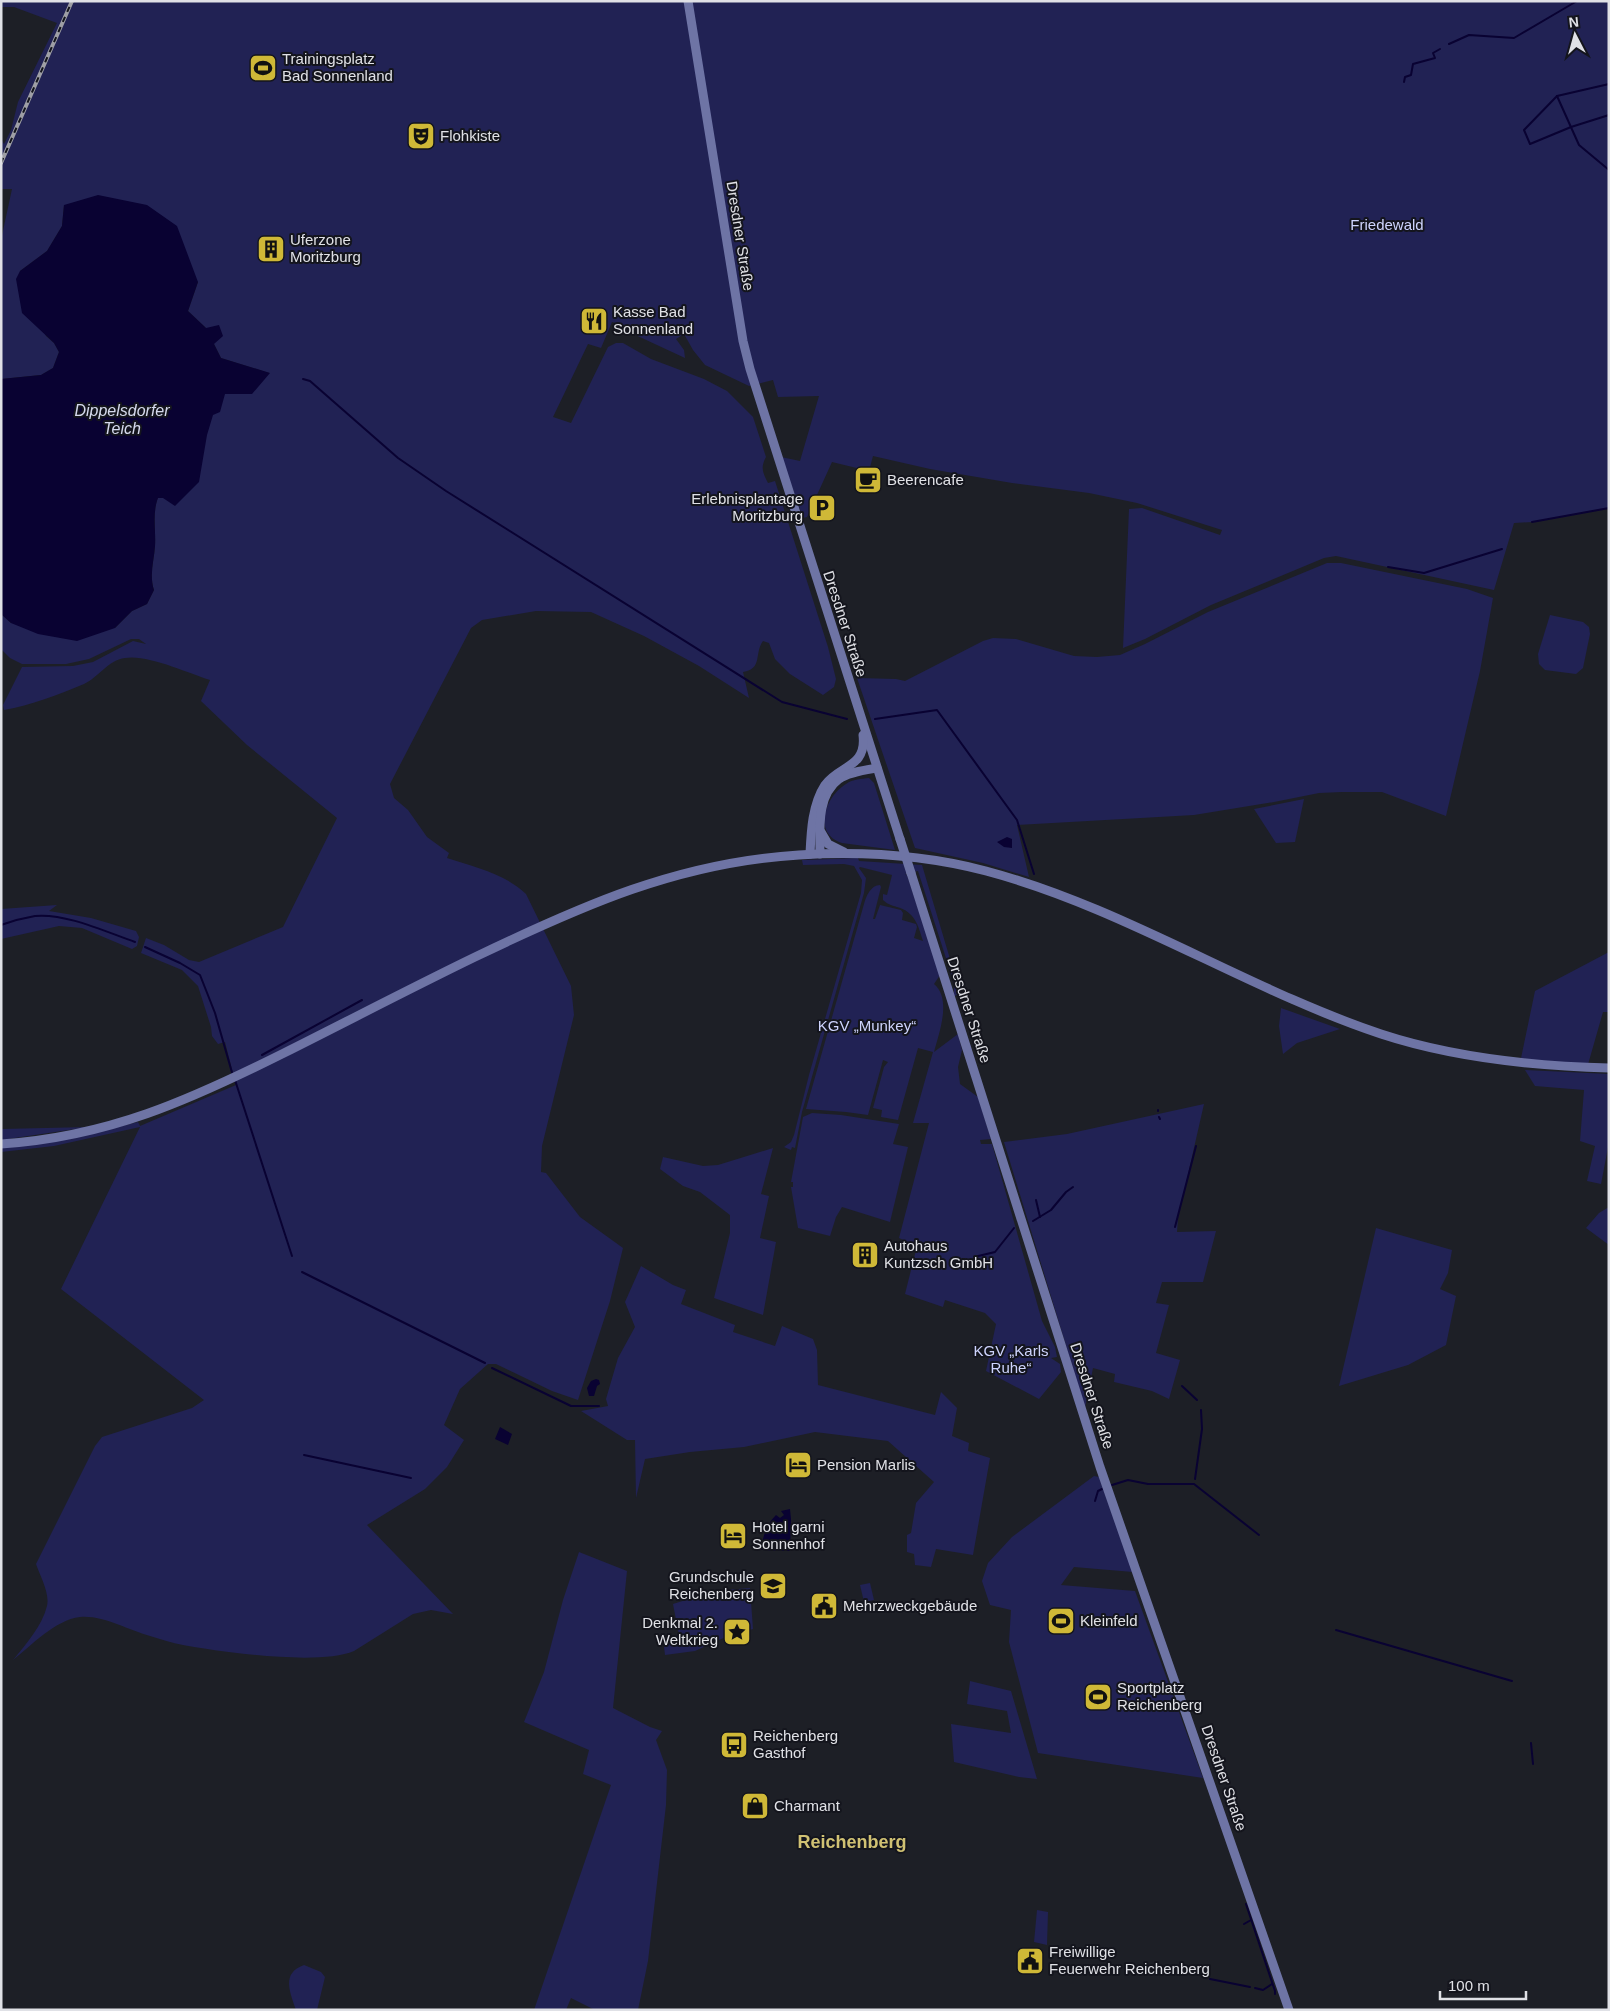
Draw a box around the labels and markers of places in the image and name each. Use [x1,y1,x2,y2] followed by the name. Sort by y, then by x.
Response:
[282,50,393,84] place label: Trainingsplatz Bad Sonnenland
[248,53,278,83] sports icon: Trainingsplatz Bad Sonnenland
[406,121,436,151] theatre icon: Flohkiste
[440,127,500,144] place label: Flohkiste
[290,231,361,265] place label: Uferzone Moritzburg
[256,234,286,264] building icon: Uferzone Moritzburg
[613,303,693,337] place label: Kasse Bad Sonnenland
[579,306,609,336] restaurant icon: Kasse Bad Sonnenland
[853,465,883,495] cafe icon: Beerencafe
[887,471,964,488] place label: Beerencafe
[691,490,803,524] place label: Erlebnisplantage Moritzburg
[807,493,837,523] parking icon: Erlebnisplantage Moritzburg
[884,1237,993,1271] place label: Autohaus Kuntzsch GmbH
[850,1240,880,1270] building icon: Autohaus Kuntzsch GmbH
[783,1450,813,1480] hotel icon: Pension Marlis
[817,1456,915,1473] place label: Pension Marlis
[752,1518,825,1552] place label: Hotel garni Sonnenhof
[718,1521,748,1551] hotel icon: Hotel garni Sonnenhof
[669,1568,754,1602] place label: Grundschule Reichenberg
[758,1571,788,1601] school or university icon: Grundschule Reichenberg
[809,1591,839,1621] public building icon: Mehrzweckgebäude
[843,1597,977,1614] place label: Mehrzweckgebäude
[1046,1606,1076,1636] sports icon: Kleinfeld
[1080,1612,1138,1629] place label: Kleinfeld
[642,1614,718,1648] place label: Denkmal 2. Weltkrieg
[722,1617,752,1647] place icon: Denkmal 2. Weltkrieg
[1117,1679,1202,1713] place label: Sportplatz Reichenberg
[1083,1682,1113,1712] sports icon: Sportplatz Reichenberg
[753,1727,838,1761] place label: Reichenberg Gasthof
[719,1730,749,1760] bus stop icon: Reichenberg Gasthof
[740,1791,770,1821] shop icon: Charmant
[774,1797,841,1814] place label: Charmant
[1049,1943,1210,1977] place label: Freiwillige Feuerwehr Reichenberg
[1015,1946,1045,1976] public building icon: Freiwillige Feuerwehr Reichenberg

